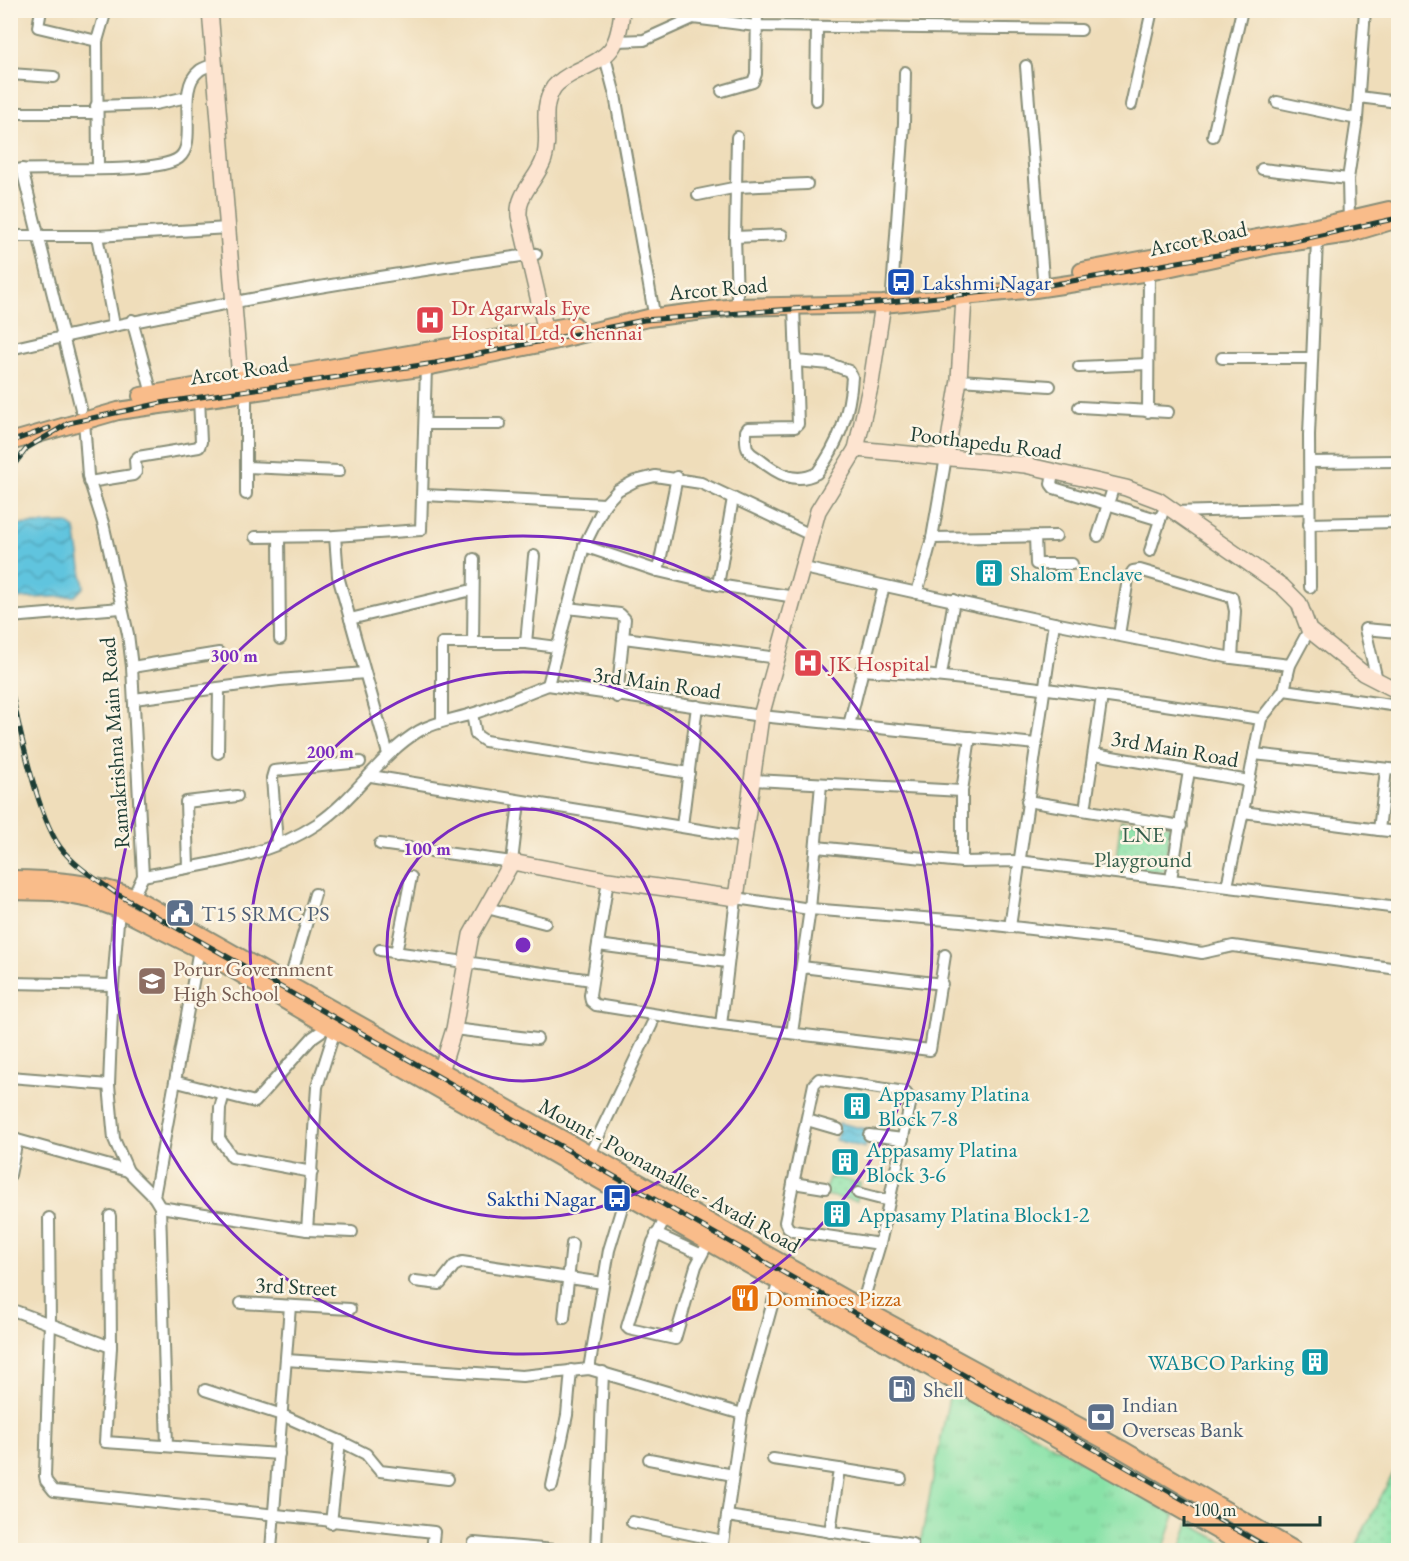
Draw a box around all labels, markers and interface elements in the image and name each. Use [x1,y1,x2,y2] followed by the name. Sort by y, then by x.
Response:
[1146,214,1251,263] street label: Arcot Road
[885,266,917,298] bus stop icon: Lakshmi Nagar
[922,268,1052,297] place label: Lakshmi Nagar
[666,270,770,307] street label: Arcot Road
[451,293,642,347] place label: Dr Agarwals Eye Hospital Ltd, Chennai
[414,304,446,336] hospital icon: Dr Agarwals Eye Hospital Ltd, Chennai
[187,349,291,392] street label: Arcot Road
[908,419,1064,466] street label: Poothapedu Road
[973,557,1005,589] building icon: Shalom Enclave
[1010,559,1143,588] place label: Shalom Enclave
[93,635,136,850] street label: Ramakrishna Main Road
[210,644,258,667] text: 300 m
[792,647,824,679] hospital icon: JK Hospital
[827,649,929,678] place label: JK Hospital
[591,659,724,706] street label: 3rd Main Road
[1109,723,1242,774] street label: 3rd Main Road
[306,740,354,763] text: 200 m
[1094,820,1193,874] park label: LNE Playground
[403,837,451,860] text: 100 m
[164,897,196,929] public building icon: T15 SRMC PS
[201,899,329,928] place label: T15 SRMC PS
[513,935,533,955] centre of rings
[173,954,333,1008] place label: Porur Government High School
[136,965,168,997] school or university icon: Porur Government High School
[877,1079,1030,1133] place label: Appasamy Platina Block 7-8
[841,1090,873,1122] building icon: Appasamy Platina Block 7-8
[534,1091,807,1260] street label: Mount - Poonamallee - Avadi Road
[865,1135,1018,1189] place label: Appasamy Platina Block 3-6
[829,1146,861,1178] building icon: Appasamy Platina Block 3-6
[601,1182,633,1214] bus stop icon: Sakthi Nagar
[487,1184,597,1213] place label: Sakthi Nagar
[821,1198,853,1230] building icon: Appasamy Platina Block1-2
[857,1200,1090,1229] place label: Appasamy Platina Block1-2
[254,1270,338,1303] street label: 3rd Street
[729,1282,761,1314] restaurant icon: Dominoes Pizza
[766,1284,902,1313] place label: Dominoes Pizza
[1299,1346,1331,1378] building icon: WABCO Parking
[1148,1348,1294,1377] place label: WABCO Parking
[886,1373,918,1405] fuel station icon: Shell
[923,1375,964,1404] place label: Shell
[1122,1390,1244,1444] place label: Indian Overseas Bank
[1085,1401,1117,1433] bank icon: Indian Overseas Bank
[1184,1489,1320,1527] scale bar
[1193,1498,1237,1521] text: 100 m

